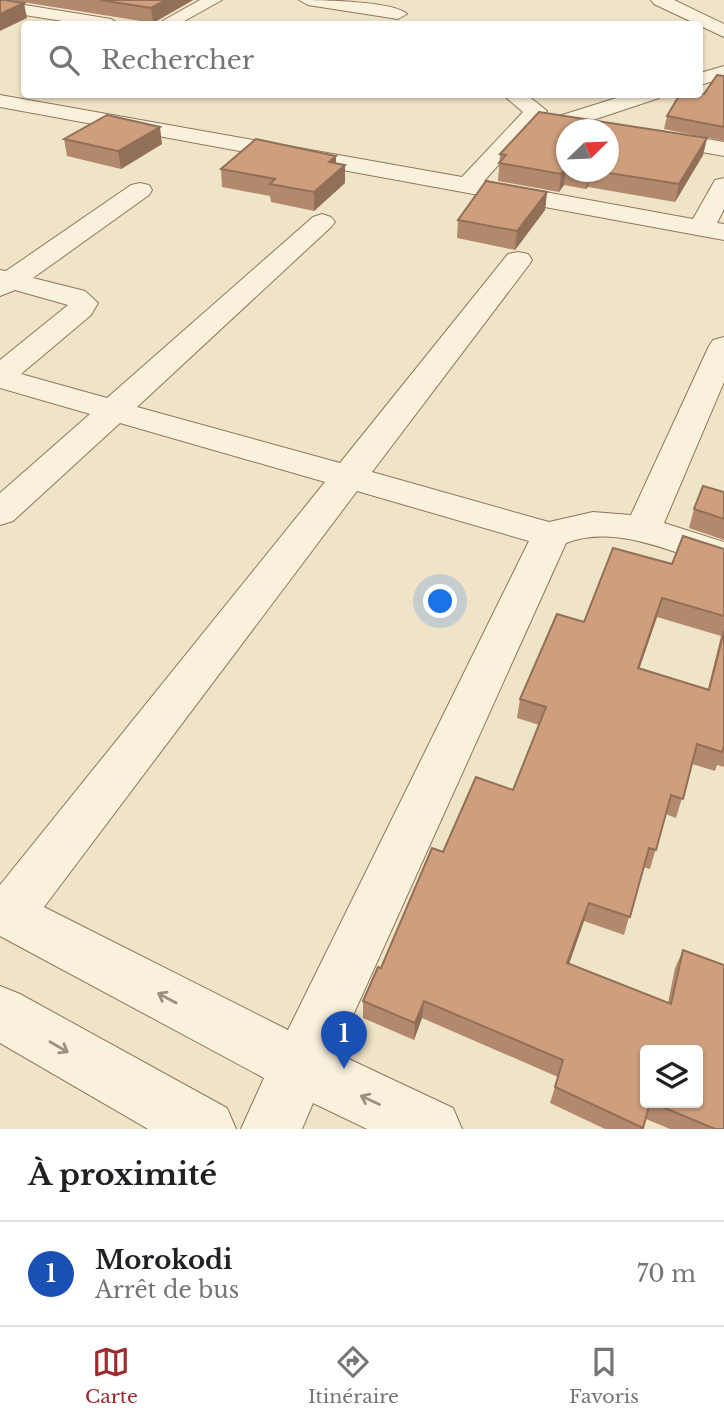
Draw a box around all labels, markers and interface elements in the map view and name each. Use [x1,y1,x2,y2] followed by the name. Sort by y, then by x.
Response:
[21,21,703,98] search box
[45,41,83,79] icon: search
[101,44,254,76] text: Rechercher
[556,119,619,182] north arrow
[423,584,457,618] your location
[157,991,177,1005] one-way arrow
[321,1011,367,1069] pin: 1
[49,1040,69,1054] one-way arrow
[640,1045,703,1108] map controls
[640,1045,703,1108] button: layers
[360,1093,381,1106] one-way arrow
[28,1156,217,1193] text: À proximité
[95,1244,233,1276] text: Morokodi
[46,1260,56,1288] text: 1
[637,1260,696,1288] text: 70 m
[95,1276,239,1304] text: Arrêt de bus
[85,1343,138,1408] tab: Carte
[308,1343,399,1408] tab: Itinéraire
[569,1343,639,1408] tab: Favoris

